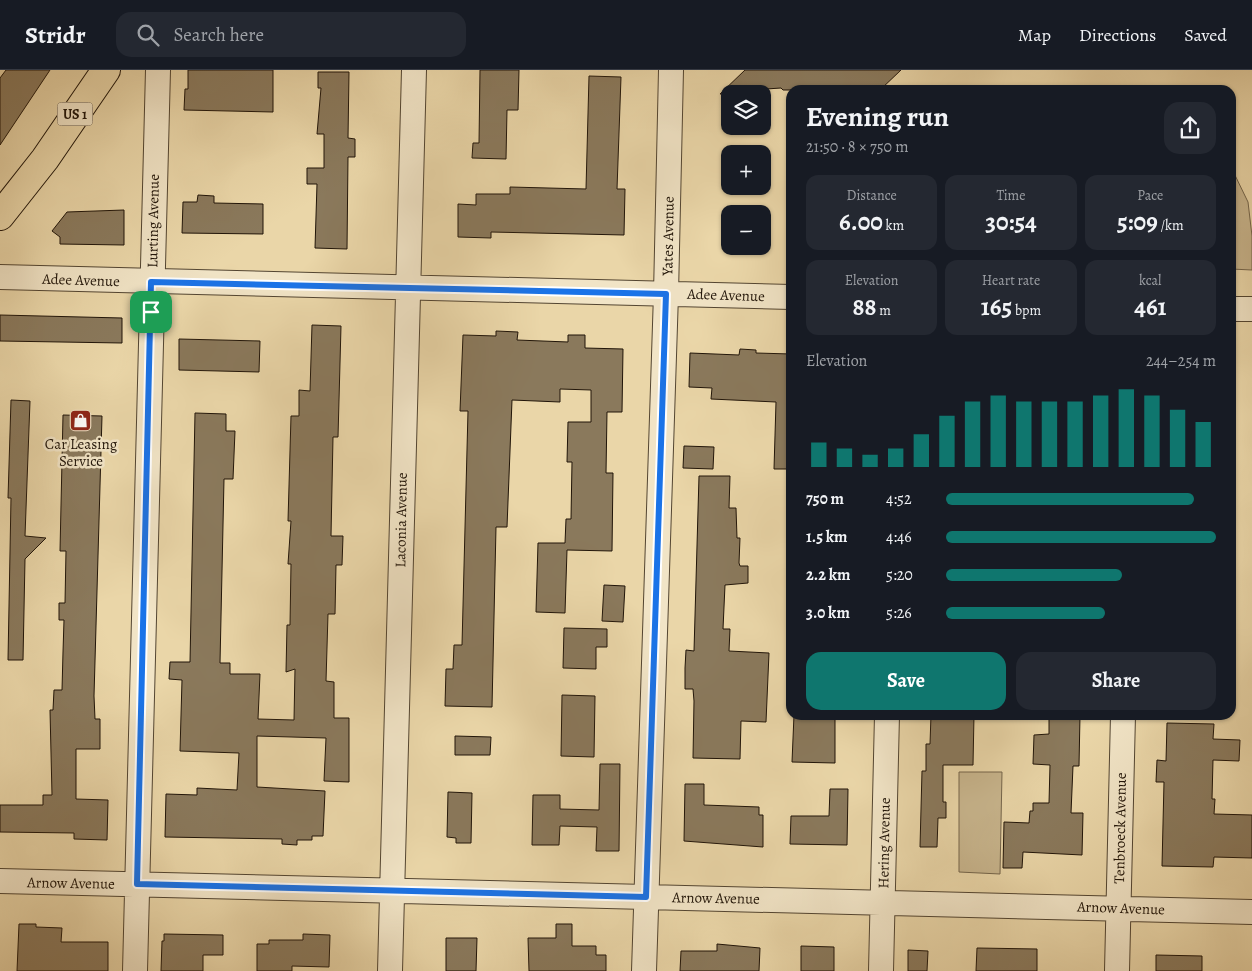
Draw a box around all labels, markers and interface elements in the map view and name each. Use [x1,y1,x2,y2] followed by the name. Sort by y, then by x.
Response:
[116,12,466,57] search box
[25,19,86,51] text: Stridr
[134,21,162,49] icon: search
[174,22,264,48] text: Search here
[1018,23,1051,47] text: Map
[1079,23,1156,47] text: Directions
[1184,23,1227,47] text: Saved
[721,85,771,255] map controls
[721,85,771,135] button: layers
[806,98,949,136] text: Evening run
[1164,102,1216,154] button: share
[58,103,92,126] road number: US 1
[806,136,909,158] text: 21:50 · 8 × 750 m
[721,145,771,195] button: +
[142,174,164,268] street label: Lurting Avenue
[847,186,897,205] text: Distance
[996,186,1026,205] text: Time
[1137,186,1163,205] text: Pace
[657,196,679,277] street label: Yates Avenue
[721,205,771,255] button: −
[839,205,883,239] text: 6.00
[985,205,1037,239] text: 30:54
[1117,205,1158,239] text: 5:09
[883,216,904,235] text: km
[1158,216,1184,235] text: /km
[41,269,120,291] street label: Adee Avenue
[845,271,899,290] text: Elevation
[982,271,1040,290] text: Heart rate
[1139,271,1162,290] text: kcal
[686,284,765,306] street label: Adee Avenue
[852,290,876,324] text: 88
[981,290,1012,324] text: 165
[1134,290,1167,324] text: 461
[130,291,172,333] pin
[137,298,165,326] icon: arrive
[876,301,891,320] text: m
[1012,301,1041,320] text: bpm
[806,350,867,372] text: Elevation
[1146,350,1216,372] text: 244–254 m
[69,409,93,433] shop icon: Car Leasing Service
[45,434,118,471] place label: Car Leasing Service
[390,472,412,568] street label: Laconia Avenue
[806,488,844,510] text: 750 m
[886,488,912,510] text: 4:52
[806,526,847,548] text: 1.5 km
[886,526,912,548] text: 4:46
[806,564,850,586] text: 2.2 km
[886,564,913,586] text: 5:20
[806,602,850,624] text: 3.0 km
[886,602,912,624] text: 5:26
[806,652,1006,710] button: Save
[1016,652,1216,710] button: Share
[1109,772,1131,884] street label: Tenbroeck Avenue
[873,797,895,889] street label: Hering Avenue
[26,872,115,894] street label: Arnow Avenue
[671,887,760,909] street label: Arnow Avenue
[1076,896,1166,920] street label: Arnow Avenue

